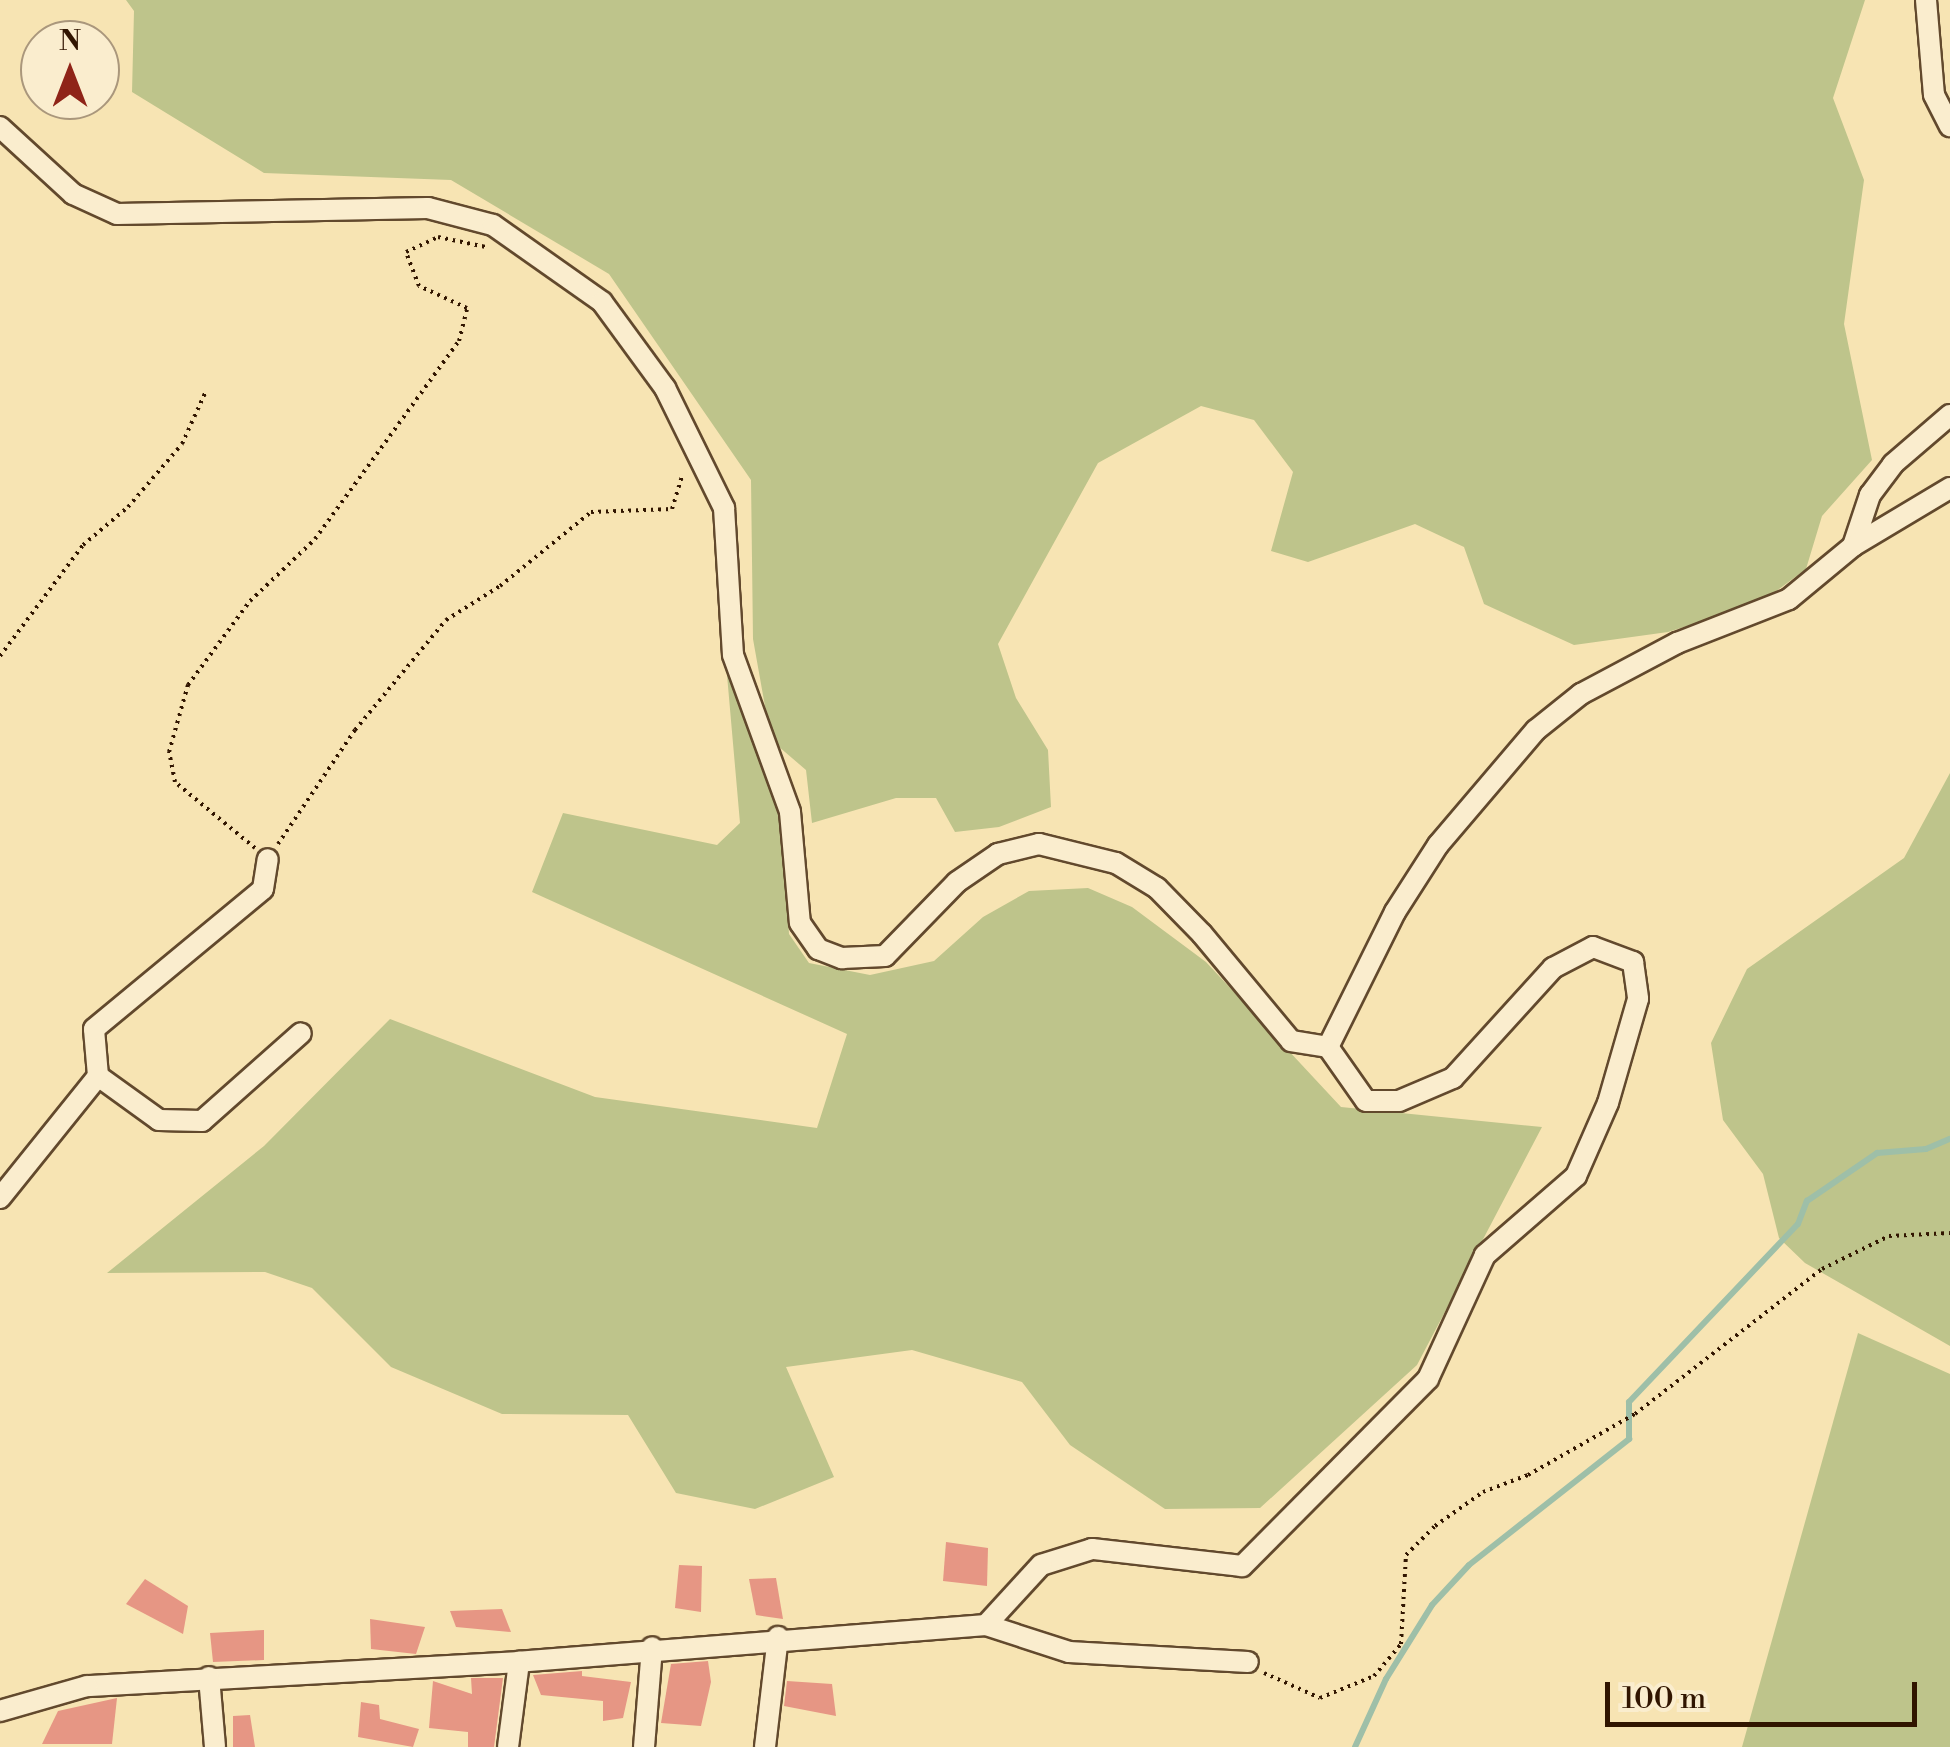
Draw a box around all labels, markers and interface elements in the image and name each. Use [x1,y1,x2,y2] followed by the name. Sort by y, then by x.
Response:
[20,20,120,120] north arrow
[59,24,81,59] text: N
[1610,1662,1922,1724] scale bar
[1622,1680,1706,1718] text: 100 m

